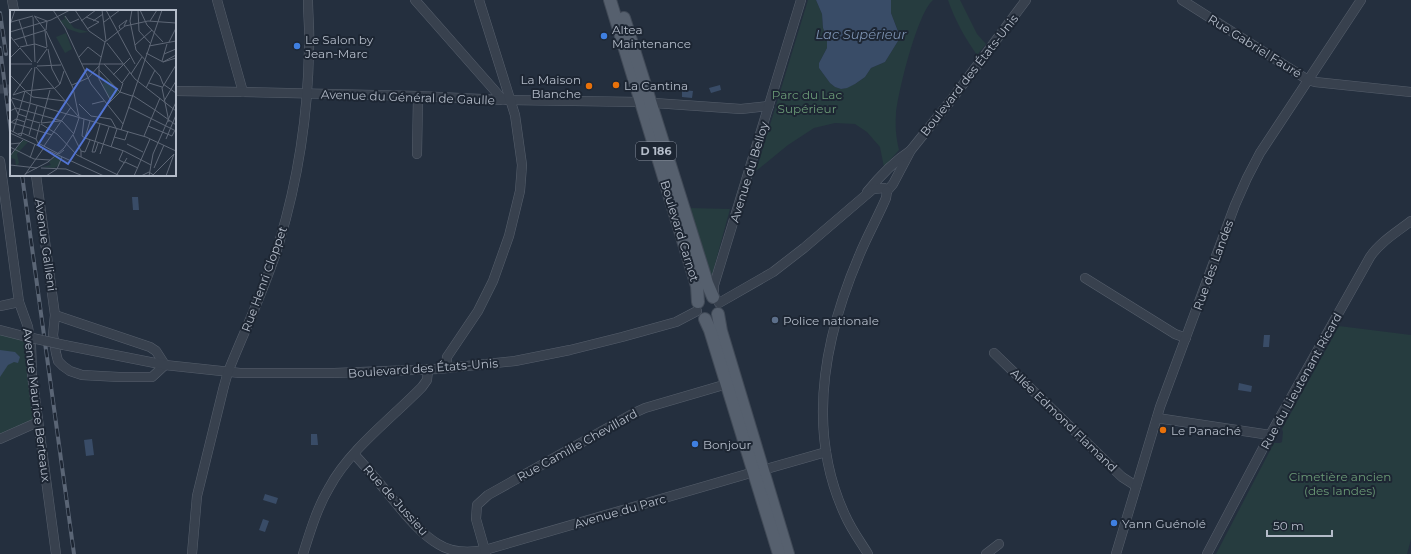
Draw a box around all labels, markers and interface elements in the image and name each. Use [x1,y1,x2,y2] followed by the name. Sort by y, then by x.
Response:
[10,10,176,176] inset map
[917,11,1021,139] street label: Boulevard des États-Unis
[1205,11,1305,81] street label: Rue Gabriel Fauré
[612,22,691,51] place label: Altea Maintenance
[816,26,907,42] water label: Lac Supérieur
[599,31,609,41] marker: Altea Maintenance
[304,32,374,61] place label: Le Salon by Jean-Marc
[292,41,302,51] marker: Le Salon by Jean-Marc
[520,72,581,101] place label: La Maison Blanche
[624,78,688,93] place label: La Cantina
[611,80,621,90] marker: La Cantina
[584,81,594,91] marker: La Maison Blanche
[321,86,495,108] street label: Avenue du Général de Gaulle
[772,87,842,116] park label: Parc du Lac Supérieur
[727,119,772,224] street label: Avenue du Belloy
[636,142,676,160] road number: D 186
[657,179,703,284] street label: Boulevard Carnot
[32,198,60,292] street label: Avenue Gallieni
[1190,218,1236,312] street label: Rue des Landes
[238,224,290,334] street label: Rue Henri Cloppet
[1257,310,1345,452] street label: Rue du Lieutenant Ricard
[783,313,879,328] place label: Police nationale
[770,315,780,325] marker: Police nationale
[20,327,54,483] street label: Avenue Maurice Berteaux
[348,355,499,381] street label: Boulevard des États-Unis
[1008,365,1120,475] street label: Allée Edmond Flamand
[514,406,640,484] street label: Rue Camille Chevillard
[1171,423,1241,438] place label: Le Panaché
[1158,425,1168,435] marker: Le Panaché
[703,437,752,452] place label: Bonjour
[690,439,700,449] marker: Bonjour
[360,462,432,538] street label: Rue de Jussieu
[1289,469,1391,498] park label: Cimetière ancien (des landes)
[572,491,668,531] street label: Avenue du Parc
[1267,512,1332,538] scale bar
[1122,516,1206,531] place label: Yann Guénolé
[1109,518,1119,528] marker: Yann Guénolé
[1273,518,1304,533] text: 50 m

